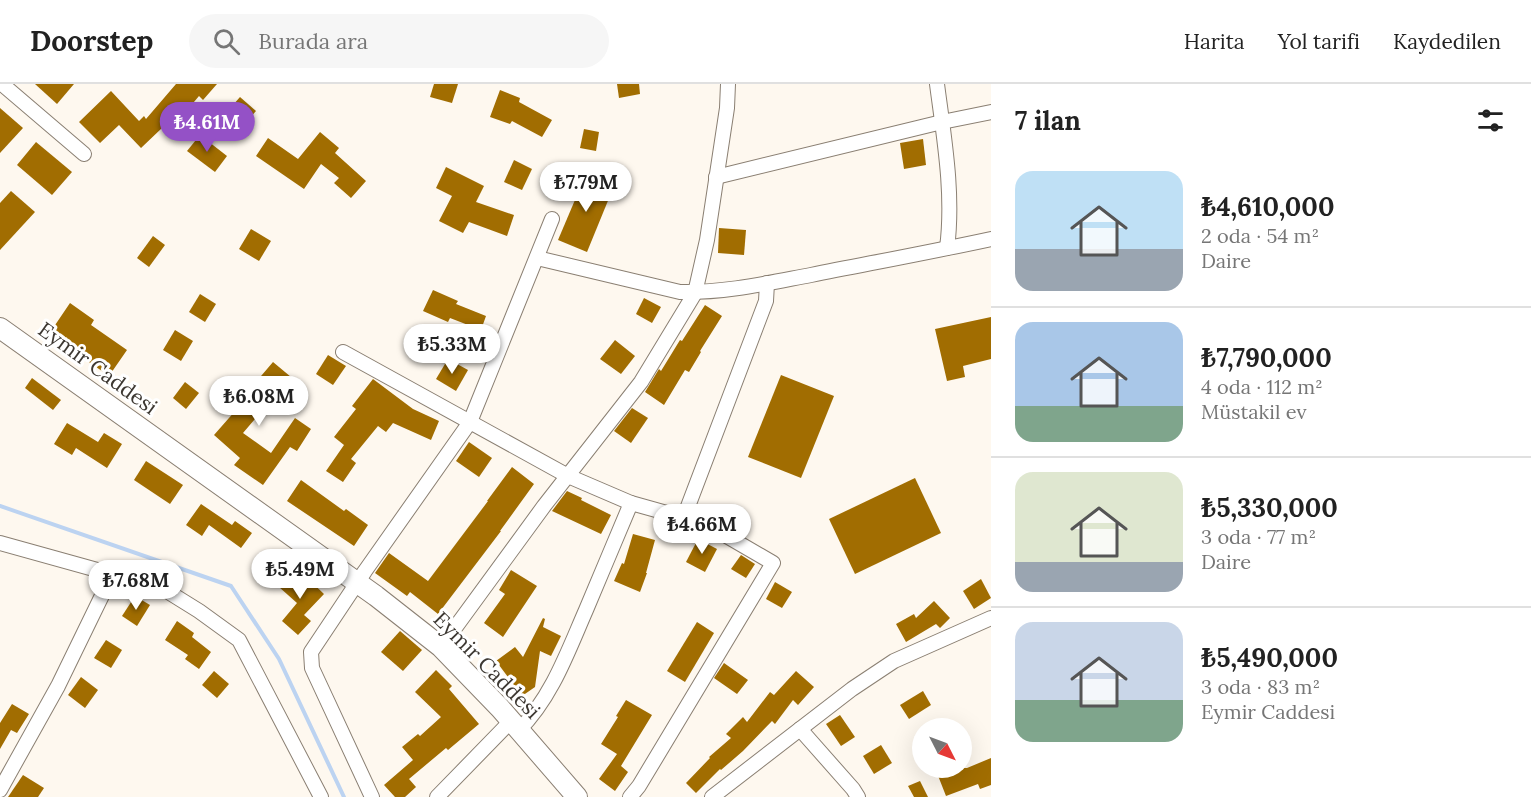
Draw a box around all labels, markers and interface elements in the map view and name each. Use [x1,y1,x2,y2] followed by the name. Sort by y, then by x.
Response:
[189,14,609,68] search box
[30,23,153,59] text: Doorstep
[210,25,243,58] icon: search
[258,27,368,55] text: Burada ara
[1184,28,1245,55] text: Harita
[1278,28,1360,55] text: Yol tarifi
[1393,28,1501,55] text: Kaydedilen
[158,102,256,153] pin: ₺4.61M
[1015,104,1081,137] text: 7 ilan
[1474,104,1507,137] icon: filters
[174,109,240,134] text: ₺4.61M
[537,162,635,213] pin: ₺7.79M
[554,169,618,194] text: ₺7.79M
[1201,190,1334,223] text: ₺4,610,000
[1063,195,1135,267] icon: home
[1201,223,1319,248] text: 2 oda · 54 m²
[1201,248,1251,273] text: Daire
[33,316,163,420] street label: Eymir Caddesi
[403,324,501,375] pin: ₺5.33M
[417,331,487,356] text: ₺5.33M
[1201,341,1332,374] text: ₺7,790,000
[1063,346,1135,418] icon: home
[1201,374,1323,399] text: 4 oda · 112 m²
[210,376,308,427] pin: ₺6.08M
[223,383,295,408] text: ₺6.08M
[1201,399,1307,424] text: Müstakil ev
[1201,491,1338,524] text: ₺5,330,000
[1063,496,1135,568] icon: home
[653,504,751,555] pin: ₺4.66M
[667,511,737,536] text: ₺4.66M
[1201,524,1316,549] text: 3 oda · 77 m²
[251,549,349,600] pin: ₺5.49M
[1201,549,1251,574] text: Daire
[265,556,335,581] text: ₺5.49M
[87,560,185,611] pin: ₺7.68M
[103,567,170,592] text: ₺7.68M
[428,606,546,724] street label: Eymir Caddesi
[1201,641,1338,674] text: ₺5,490,000
[1063,646,1135,718] icon: home
[1201,674,1320,699] text: 3 oda · 83 m²
[1201,699,1335,724] text: Eymir Caddesi
[912,718,972,778] north arrow
[912,718,972,778] map controls

